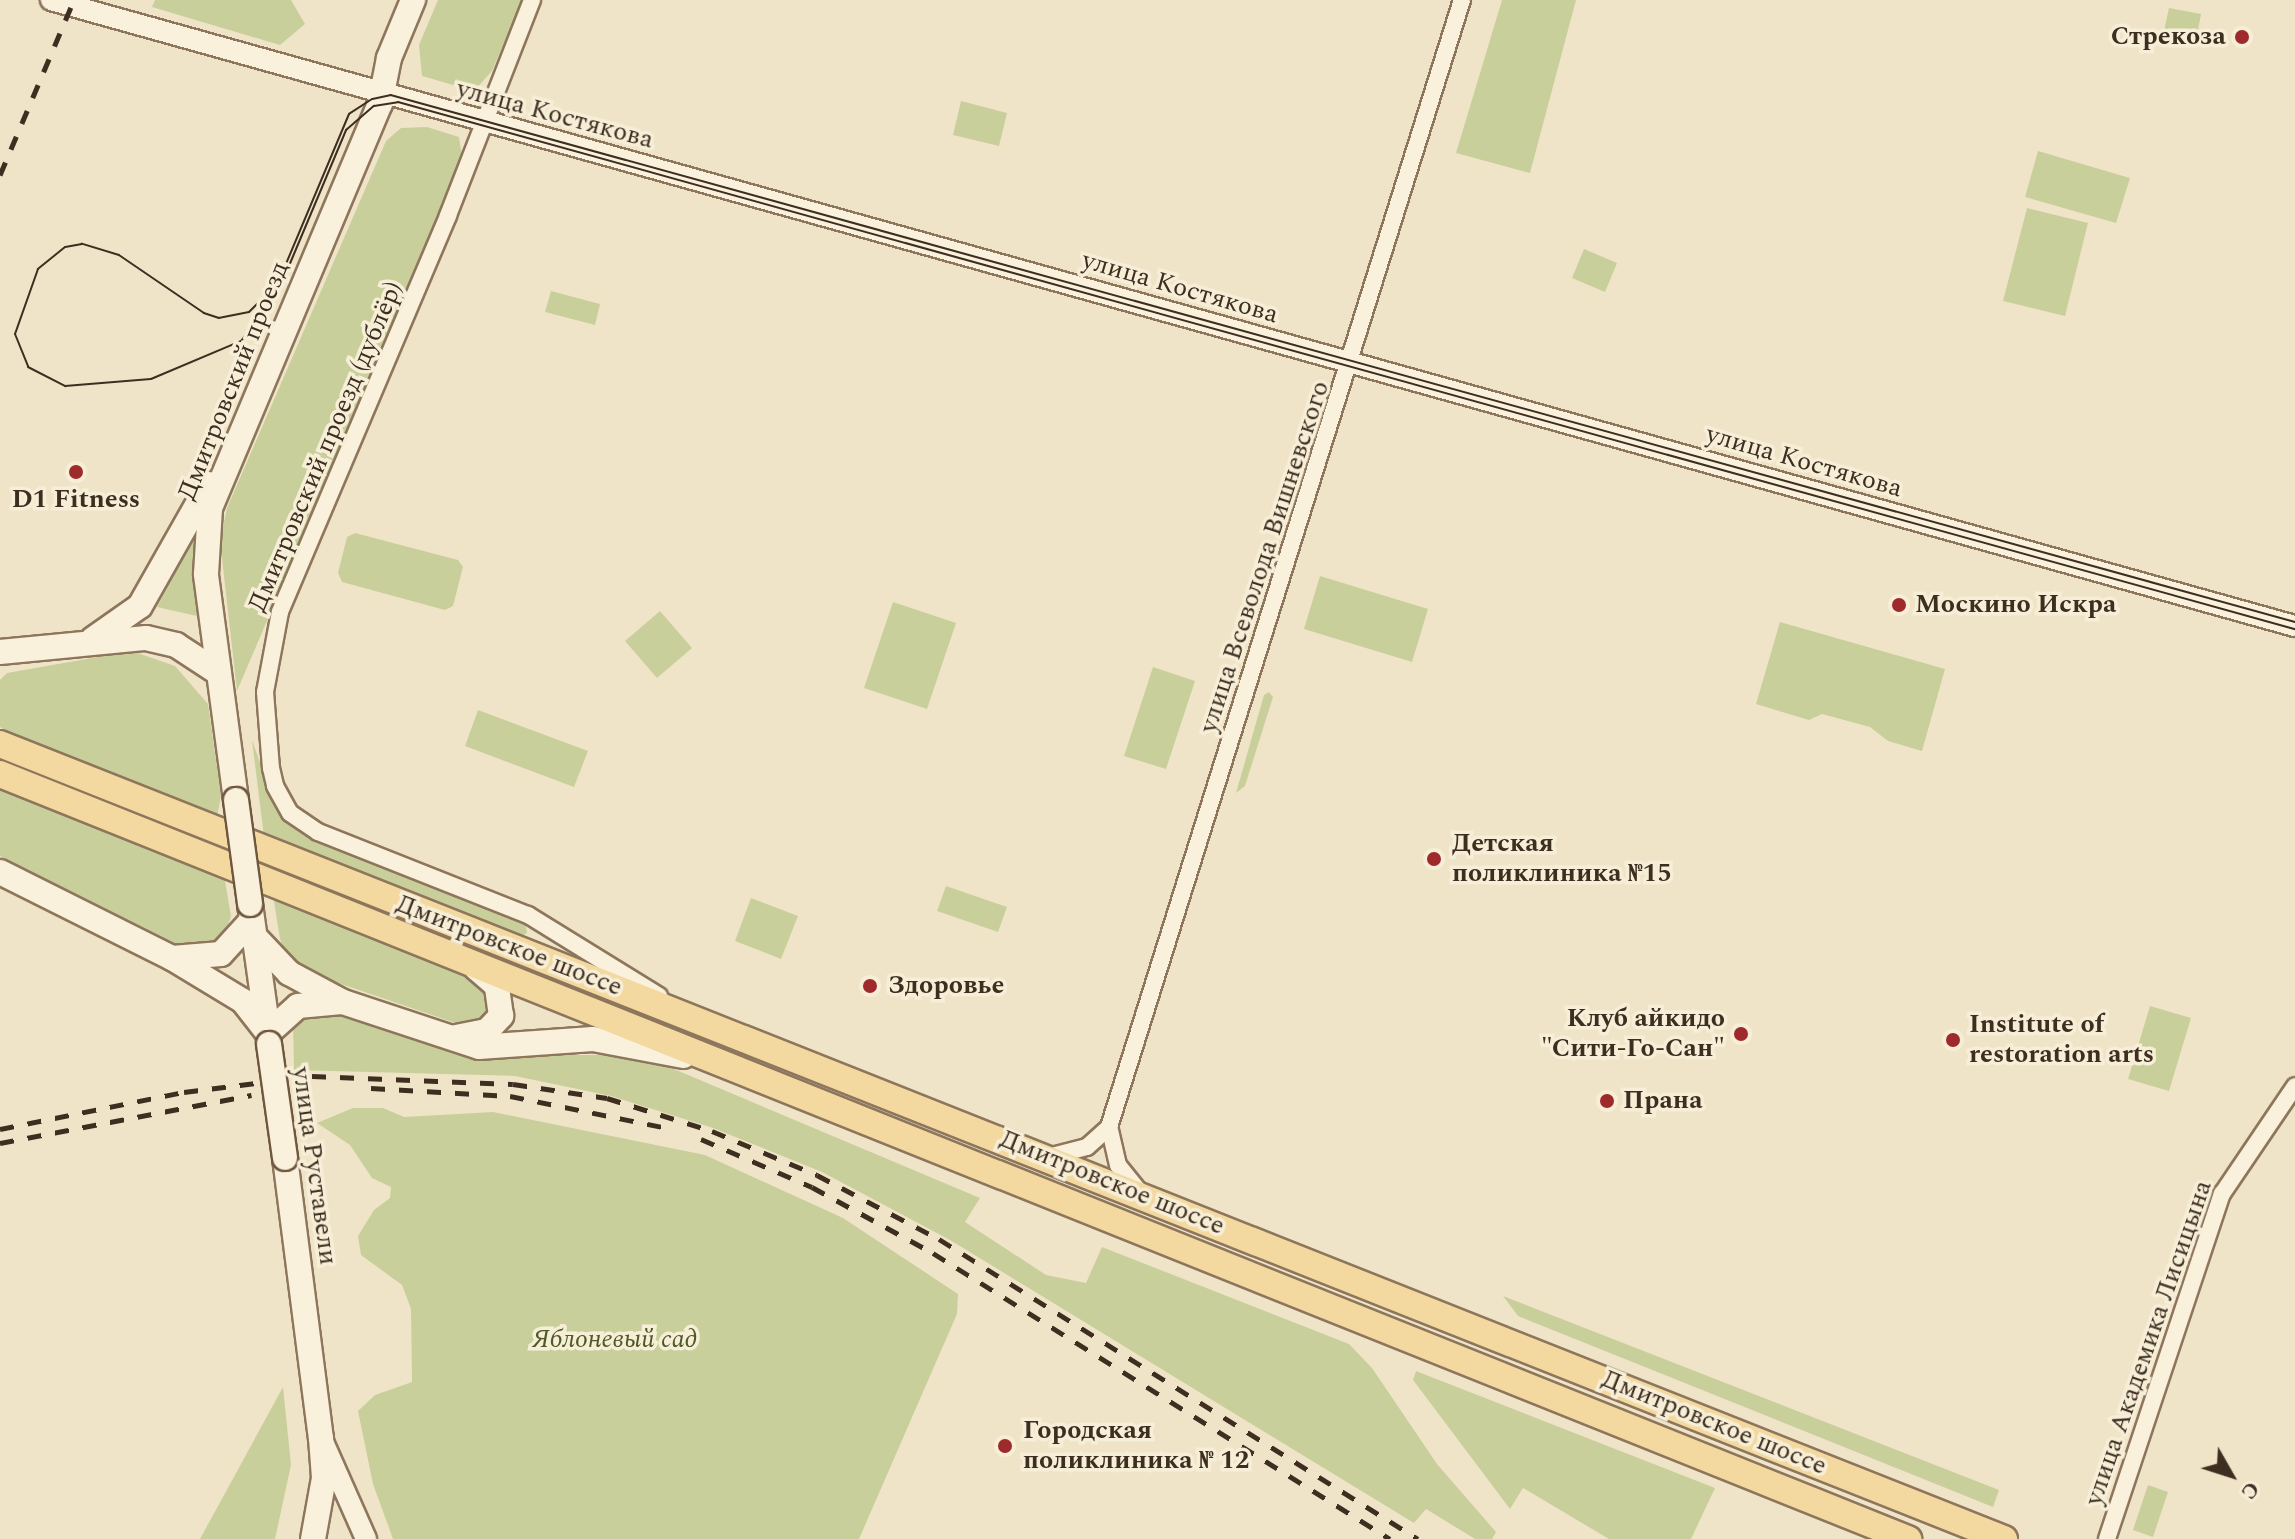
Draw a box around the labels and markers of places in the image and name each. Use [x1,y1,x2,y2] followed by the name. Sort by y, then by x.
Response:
[2111,21,2226,53] place label: Стрекоза
[2233,28,2251,46] marker: Стрекоза
[67,463,85,481] marker: D1 Fitness
[12,484,140,516] place label: D1 Fitness
[1915,589,2116,621] place label: Москино Искра
[1890,596,1908,614] marker: Москино Искра
[1452,828,1672,890] place label: Детская поликлиника №15
[1423,848,1445,870] marker: Детская поликлиника №15
[888,970,1004,1002] place label: Здоровье
[859,975,881,997] marker: Здоровье
[1541,1003,1725,1064] place label: Клуб айкидо "Сити-Го-Сан"
[1969,1009,2154,1070] place label: Institute of restoration arts
[1732,1025,1750,1043] marker: Клуб айкидо "Сити-Го-Сан"
[1944,1031,1962,1049] marker: Institute of restoration arts
[1623,1085,1703,1117] place label: Прана
[1598,1092,1616,1110] marker: Прана
[1023,1415,1249,1476] place label: Городская поликлиника № 12
[994,1435,1016,1457] marker: Городская поликлиника № 12

